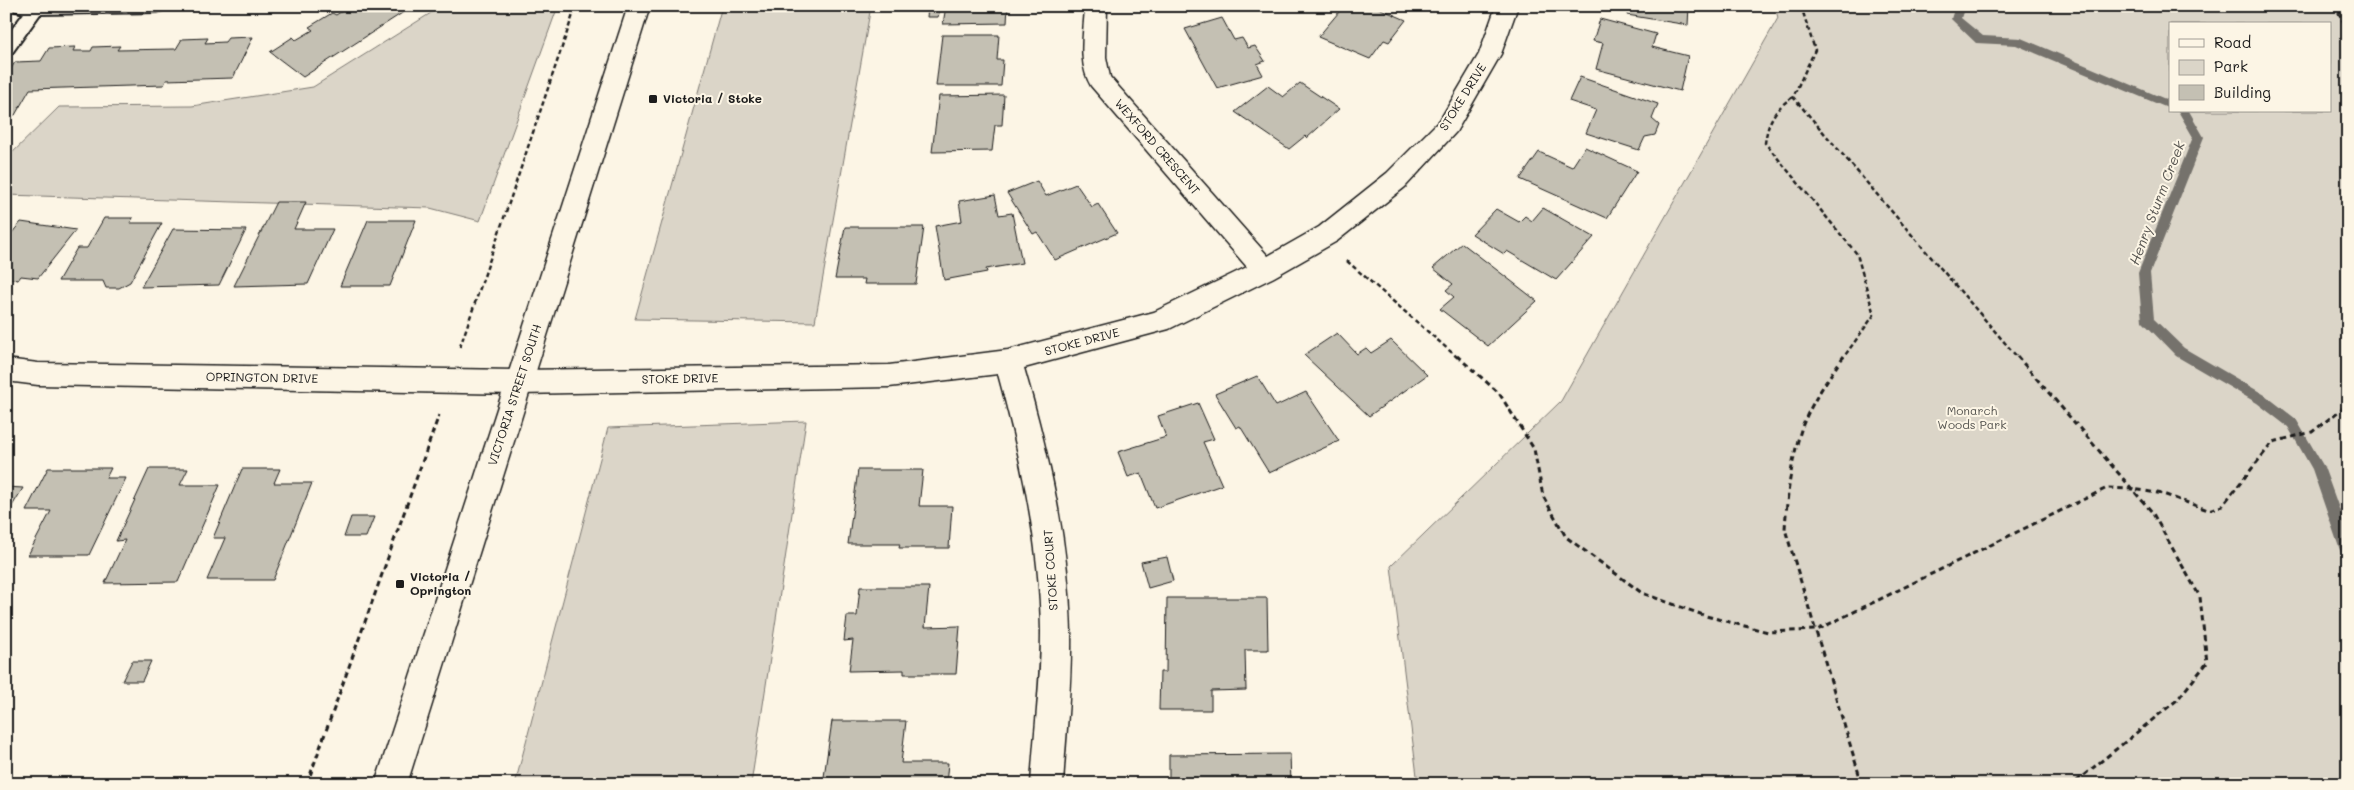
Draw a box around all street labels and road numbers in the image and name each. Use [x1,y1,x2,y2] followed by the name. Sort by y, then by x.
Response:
[1435,60,1489,133] street label: STOKE DRIVE
[1112,95,1204,198] street label: WEXFORD CRESCENT
[484,322,544,467] street label: VICTORIA STREET SOUTH
[1043,323,1121,359] street label: STOKE DRIVE
[206,368,318,386] street label: OPRINGTON DRIVE
[641,369,719,387] street label: STOKE DRIVE
[1039,529,1061,611] street label: STOKE COURT

